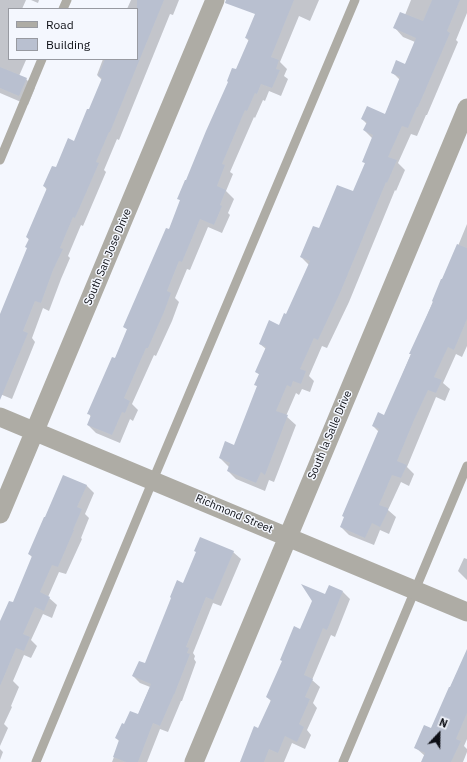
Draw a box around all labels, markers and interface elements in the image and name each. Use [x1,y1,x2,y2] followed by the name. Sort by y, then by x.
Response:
[8,8,138,60] legend
[46,17,74,32] text: Road
[46,37,90,52] text: Building
[82,207,134,307] street label: South San Jose Drive
[305,389,355,481] street label: South la Salle Drive
[193,492,275,536] street label: Richmond Street
[419,714,459,754] north arrow
[437,715,450,731] text: N

